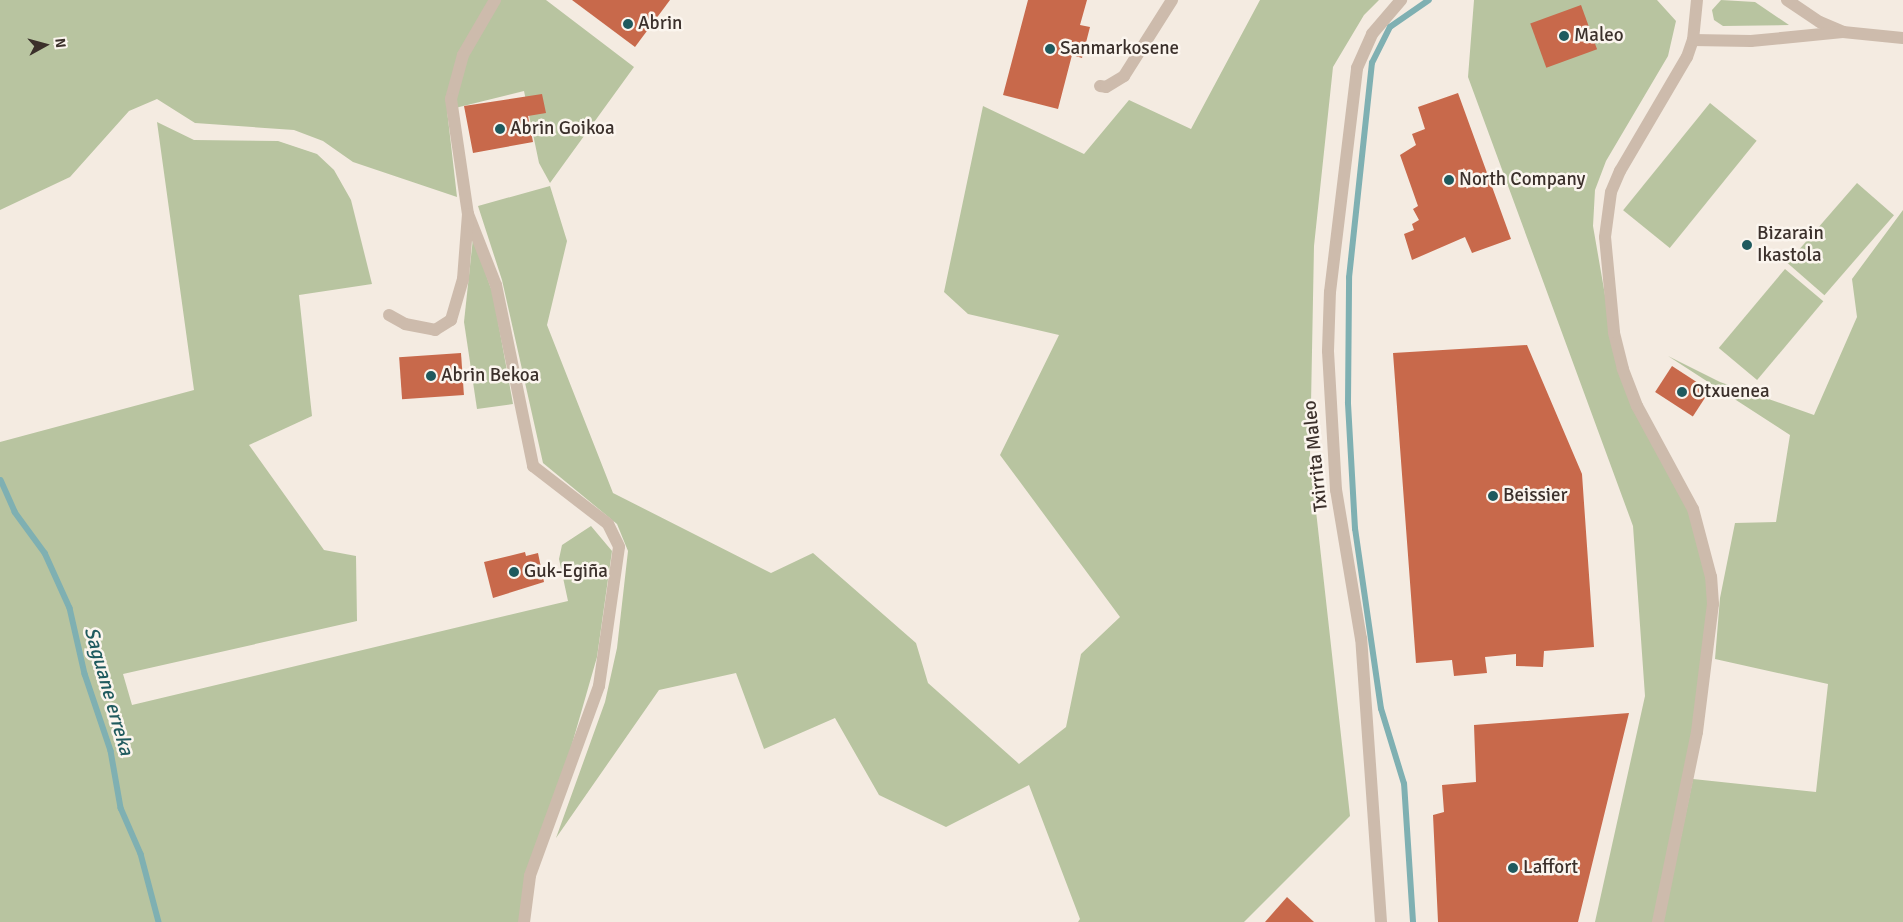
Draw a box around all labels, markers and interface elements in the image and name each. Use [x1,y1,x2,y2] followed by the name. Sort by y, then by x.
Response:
[638,13,682,35] place label: Abrin
[622,18,634,30] marker: Abrin
[20,20,70,70] north arrow
[1574,25,1624,47] place label: Maleo
[1558,30,1570,42] marker: Maleo
[51,37,69,49] text: N
[1060,38,1179,60] place label: Sanmarkosene
[1044,43,1056,55] marker: Sanmarkosene
[510,118,615,140] place label: Abrin Goikoa
[494,123,506,135] marker: Abrin Goikoa
[1459,169,1585,191] place label: North Company
[1443,174,1455,186] marker: North Company
[1757,223,1824,267] place label: Bizarain Ikastola
[1741,239,1753,251] marker: Bizarain Ikastola
[441,365,539,387] place label: Abrin Bekoa
[425,370,437,382] marker: Abrin Bekoa
[1692,381,1770,403] place label: Otxuenea
[1676,386,1688,398] marker: Otxuenea
[1299,399,1333,513] street label: Txirrita Maleo
[1503,485,1567,507] place label: Beissier
[1487,490,1499,502] marker: Beissier
[524,561,608,583] place label: Guk-Egiña
[508,566,520,578] marker: Guk-Egiña
[79,624,139,758] water label: Saguane erreka
[1523,857,1578,879] place label: Laffort
[1507,862,1519,874] marker: Laffort

